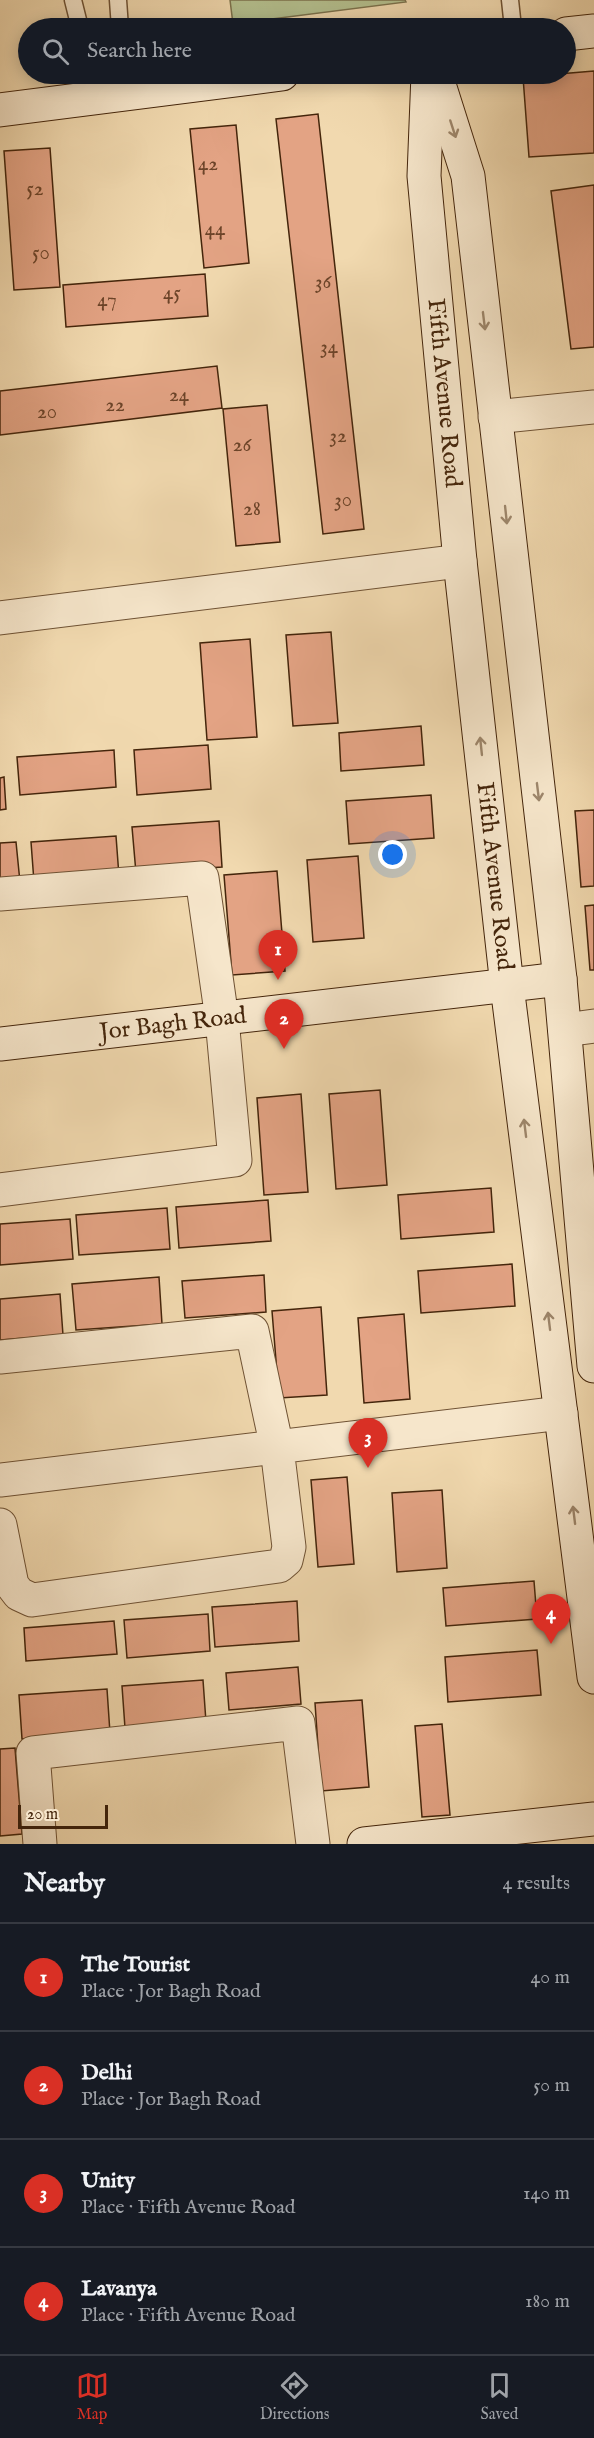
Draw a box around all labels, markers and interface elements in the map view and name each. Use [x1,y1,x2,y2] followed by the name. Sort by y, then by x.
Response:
[18,18,576,84] search box
[39,35,72,68] icon: search
[87,37,192,65] text: Search here
[448,119,459,138] one-way arrow
[198,151,218,178] house number: 42
[26,176,44,203] house number: 52
[205,216,226,243] house number: 44
[32,240,50,267] house number: 50
[315,269,332,296] house number: 36
[163,280,181,307] house number: 45
[97,287,117,314] house number: 47
[420,297,469,489] street label: Fifth Avenue Road
[479,311,490,331] one-way arrow
[320,334,339,361] house number: 34
[169,382,190,409] house number: 24
[105,392,125,419] house number: 22
[37,399,57,426] house number: 20
[329,423,347,450] house number: 32
[233,432,252,459] house number: 26
[334,487,352,514] house number: 30
[243,496,261,523] house number: 28
[501,504,512,524] one-way arrow
[475,737,486,757] one-way arrow
[469,780,521,972] street label: Fifth Avenue Road
[533,782,544,801] one-way arrow
[378,840,407,869] your location
[258,930,298,980] pin: 1
[95,1000,248,1048] street label: Jor Bagh Road
[264,1000,304,1049] pin: 2
[519,1118,530,1138] one-way arrow
[544,1312,555,1332] one-way arrow
[348,1418,388,1468] pin: 3
[568,1505,579,1525] one-way arrow
[532,1594,570,1644] pin: 4
[18,1802,108,1830] scale bar
[27,1805,58,1825] text: 20 m
[24,1867,105,1900] text: Nearby
[503,1871,570,1896] text: 4 results
[81,1951,190,1979] text: The Tourist
[40,1965,47,1990] text: 1
[531,1965,570,1990] text: 40 m
[81,1979,261,2004] text: Place · Jor Bagh Road
[81,2059,132,2087] text: Delhi
[39,2073,48,2098] text: 2
[533,2073,570,2098] text: 50 m
[81,2087,261,2112] text: Place · Jor Bagh Road
[81,2167,135,2195] text: Unity
[40,2181,47,2206] text: 3
[523,2181,570,2206] text: 140 m
[81,2195,295,2220] text: Place · Fifth Avenue Road
[81,2275,157,2303] text: Lavanya
[39,2289,48,2314] text: 4
[525,2289,570,2314] text: 180 m
[81,2303,295,2328] text: Place · Fifth Avenue Road
[76,2369,109,2425] tab: Map
[260,2369,329,2425] tab: Directions
[481,2369,518,2425] tab: Saved

